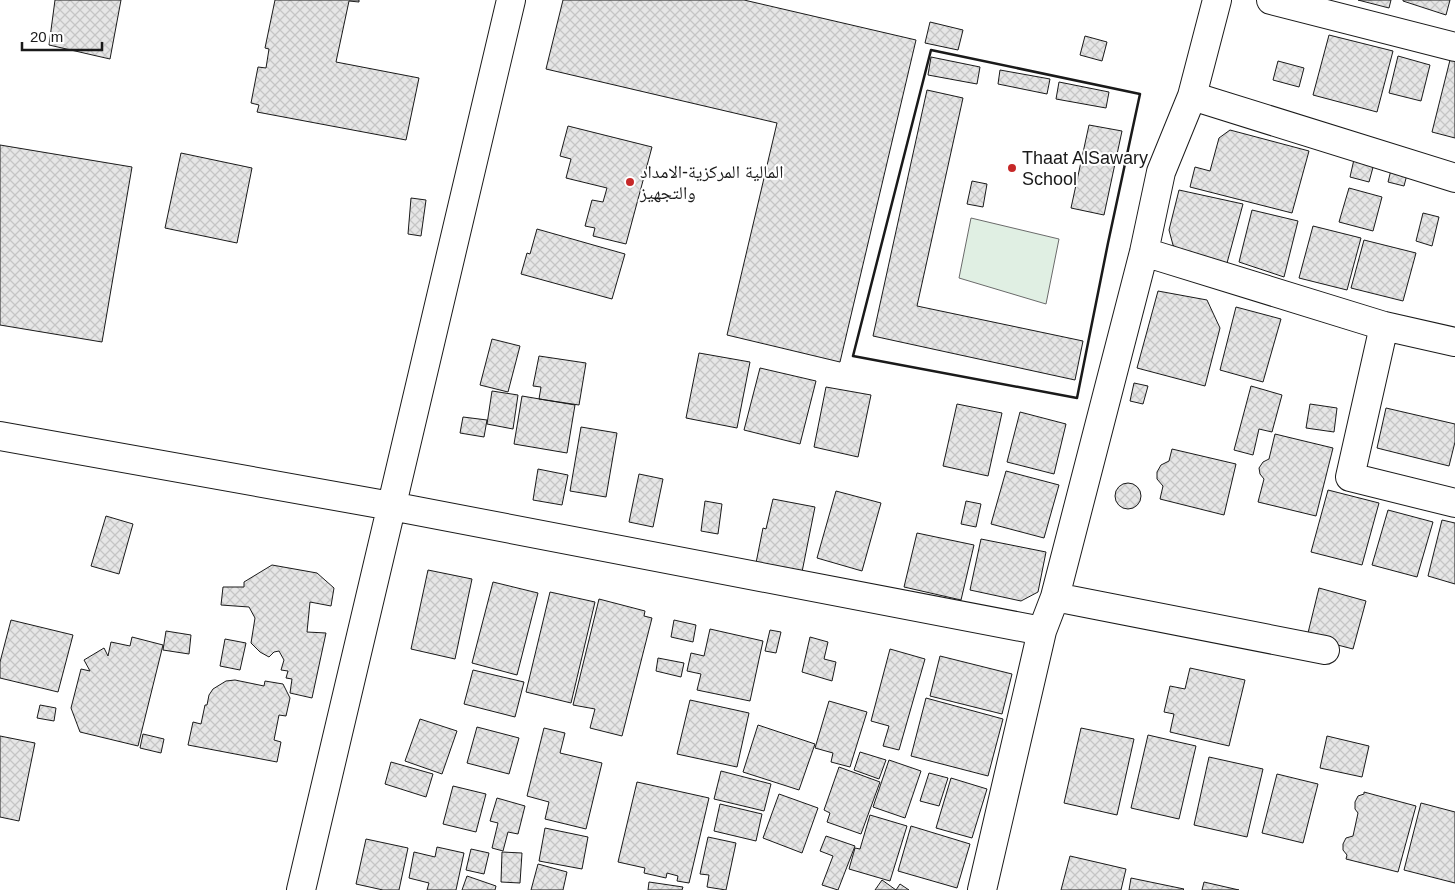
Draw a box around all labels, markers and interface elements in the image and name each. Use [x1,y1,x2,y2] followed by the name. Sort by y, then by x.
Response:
[22,20,102,52] scale bar
[30,28,63,45] text: 20 m
[1022,148,1148,189] place label: Thaat AlSawary School
[639,162,783,203] place label: المالية المركزية-الامداد والتجهيز
[1006,162,1018,174] marker: Thaat AlSawary School
[624,176,636,188] marker: المالية المركزية-الامداد والتجهيز

